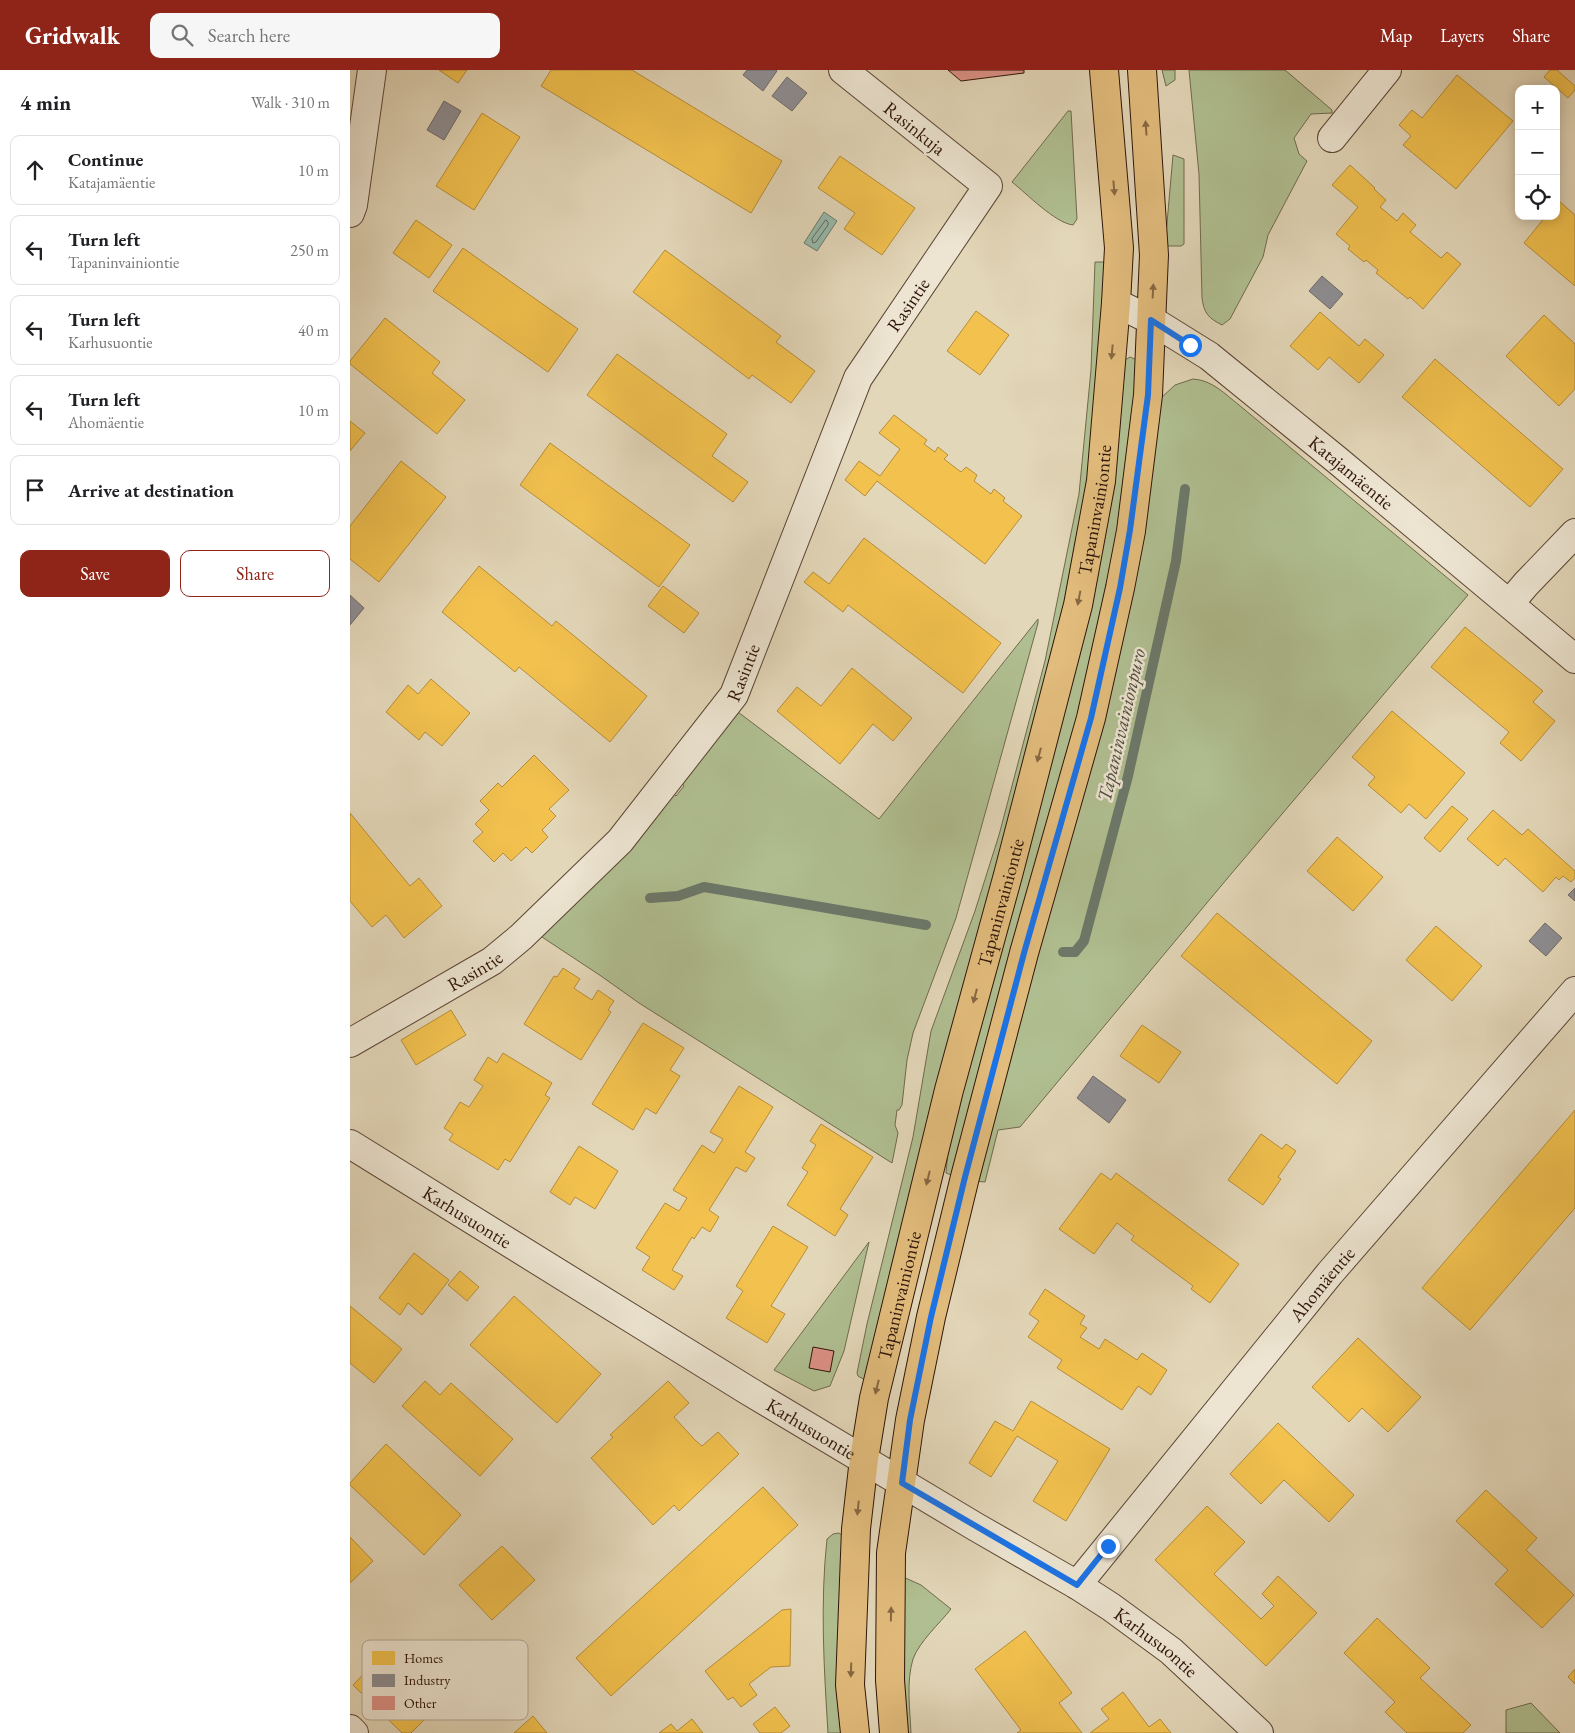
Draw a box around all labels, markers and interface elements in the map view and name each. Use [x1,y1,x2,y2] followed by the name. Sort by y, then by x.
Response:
[150,13,500,58] search box
[25,20,120,51] text: Gridwalk
[168,21,196,49] icon: search
[208,23,290,48] text: Search here
[1380,24,1412,47] text: Map
[1440,24,1484,47] text: Layers
[1512,24,1550,47] text: Share
[1515,85,1560,220] map controls
[1515,85,1560,130] button: +
[20,89,71,116] text: 4 min
[251,92,330,113] text: Walk · 310 m
[879,96,951,161] street label: Rasinkuja
[1141,120,1149,136] one-way arrow
[1515,130,1560,175] button: −
[68,147,143,172] text: Continue
[21,156,49,184] icon: ahead
[298,160,329,181] text: 10 m
[68,172,155,193] text: Katajamäentie
[1515,175,1560,220] button: locate
[1110,181,1118,197] one-way arrow
[68,227,140,252] text: Turn left
[21,236,49,264] icon: left
[290,240,329,261] text: 250 m
[68,252,179,273] text: Tapaninvainiontie
[881,273,935,337] street label: Rasintie
[1149,282,1157,298] one-way arrow
[68,307,140,332] text: Turn left
[21,316,49,344] icon: left
[298,320,329,341] text: 40 m
[68,332,152,353] text: Karhusuontie
[1179,334,1202,357] route start
[1108,344,1116,360] one-way arrow
[68,387,140,412] text: Turn left
[21,396,49,424] icon: left
[298,400,329,421] text: 10 m
[68,412,144,433] text: Ahomäentie
[1303,430,1399,515] street label: Katajamäentie
[1072,444,1117,577] street label: Tapaninvainiontie
[21,476,49,504] icon: arrive
[68,478,234,503] text: Arrive at destination
[20,550,170,597] button: Save
[180,550,330,597] button: Share
[1075,590,1083,606] one-way arrow
[721,640,766,705] street label: Rasintie
[1091,645,1151,804] water label: Tapaninvainionpuro
[1035,747,1043,763] one-way arrow
[971,836,1030,970] street label: Tapaninvainiontie
[443,945,508,997] street label: Rasintie
[970,989,978,1004] one-way arrow
[924,1170,932,1185] one-way arrow
[418,1180,516,1254] street label: Karhusuontie
[872,1229,927,1363] street label: Tapaninvainiontie
[1283,1241,1360,1328] street label: Ahomäentie
[873,1379,881,1394] one-way arrow
[762,1392,861,1465] street label: Karhusuontie
[854,1500,862,1516] one-way arrow
[1097,1535,1120,1558] route end
[1109,1601,1203,1683] street label: Karhusuontie
[887,1606,895,1622] one-way arrow
[362,1640,528,1720] legend
[404,1649,444,1667] text: Homes
[846,1662,854,1678] one-way arrow
[404,1671,451,1689] text: Industry
[404,1694,437,1712] text: Other

